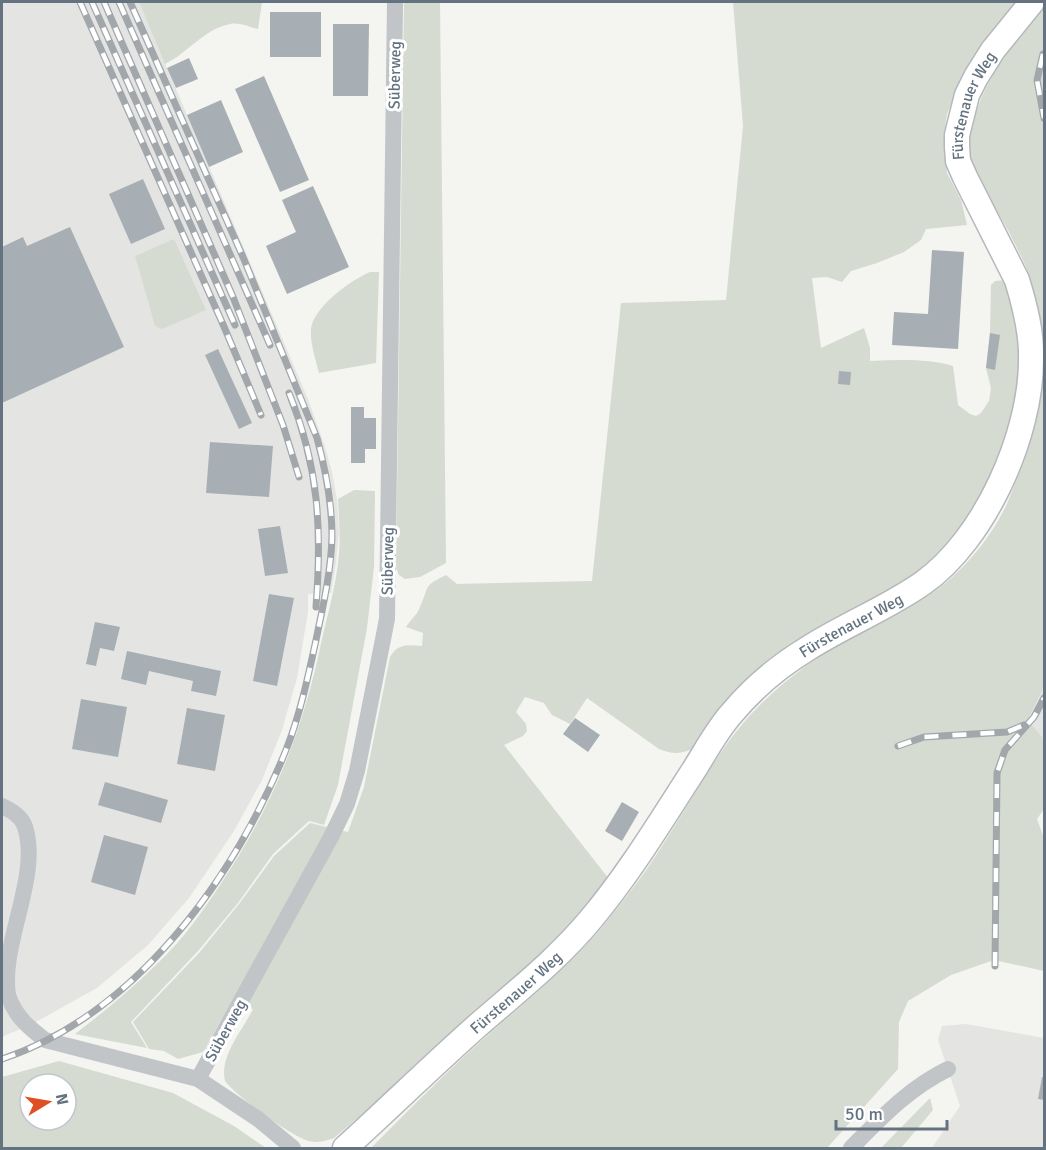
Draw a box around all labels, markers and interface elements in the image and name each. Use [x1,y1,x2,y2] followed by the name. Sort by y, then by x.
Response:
[384,41,406,109] street label: Süberweg
[948,48,1001,161] street label: Fürstenauer Weg
[377,527,399,595] street label: Süberweg
[796,589,907,662] street label: Fürstenauer Weg
[466,947,566,1039] street label: Fürstenauer Weg
[201,996,251,1065] street label: Süberweg
[18,1072,78,1132] north arrow
[51,1092,73,1107] text: N
[836,1093,947,1131] scale bar
[845,1103,883,1125] text: 50 m

